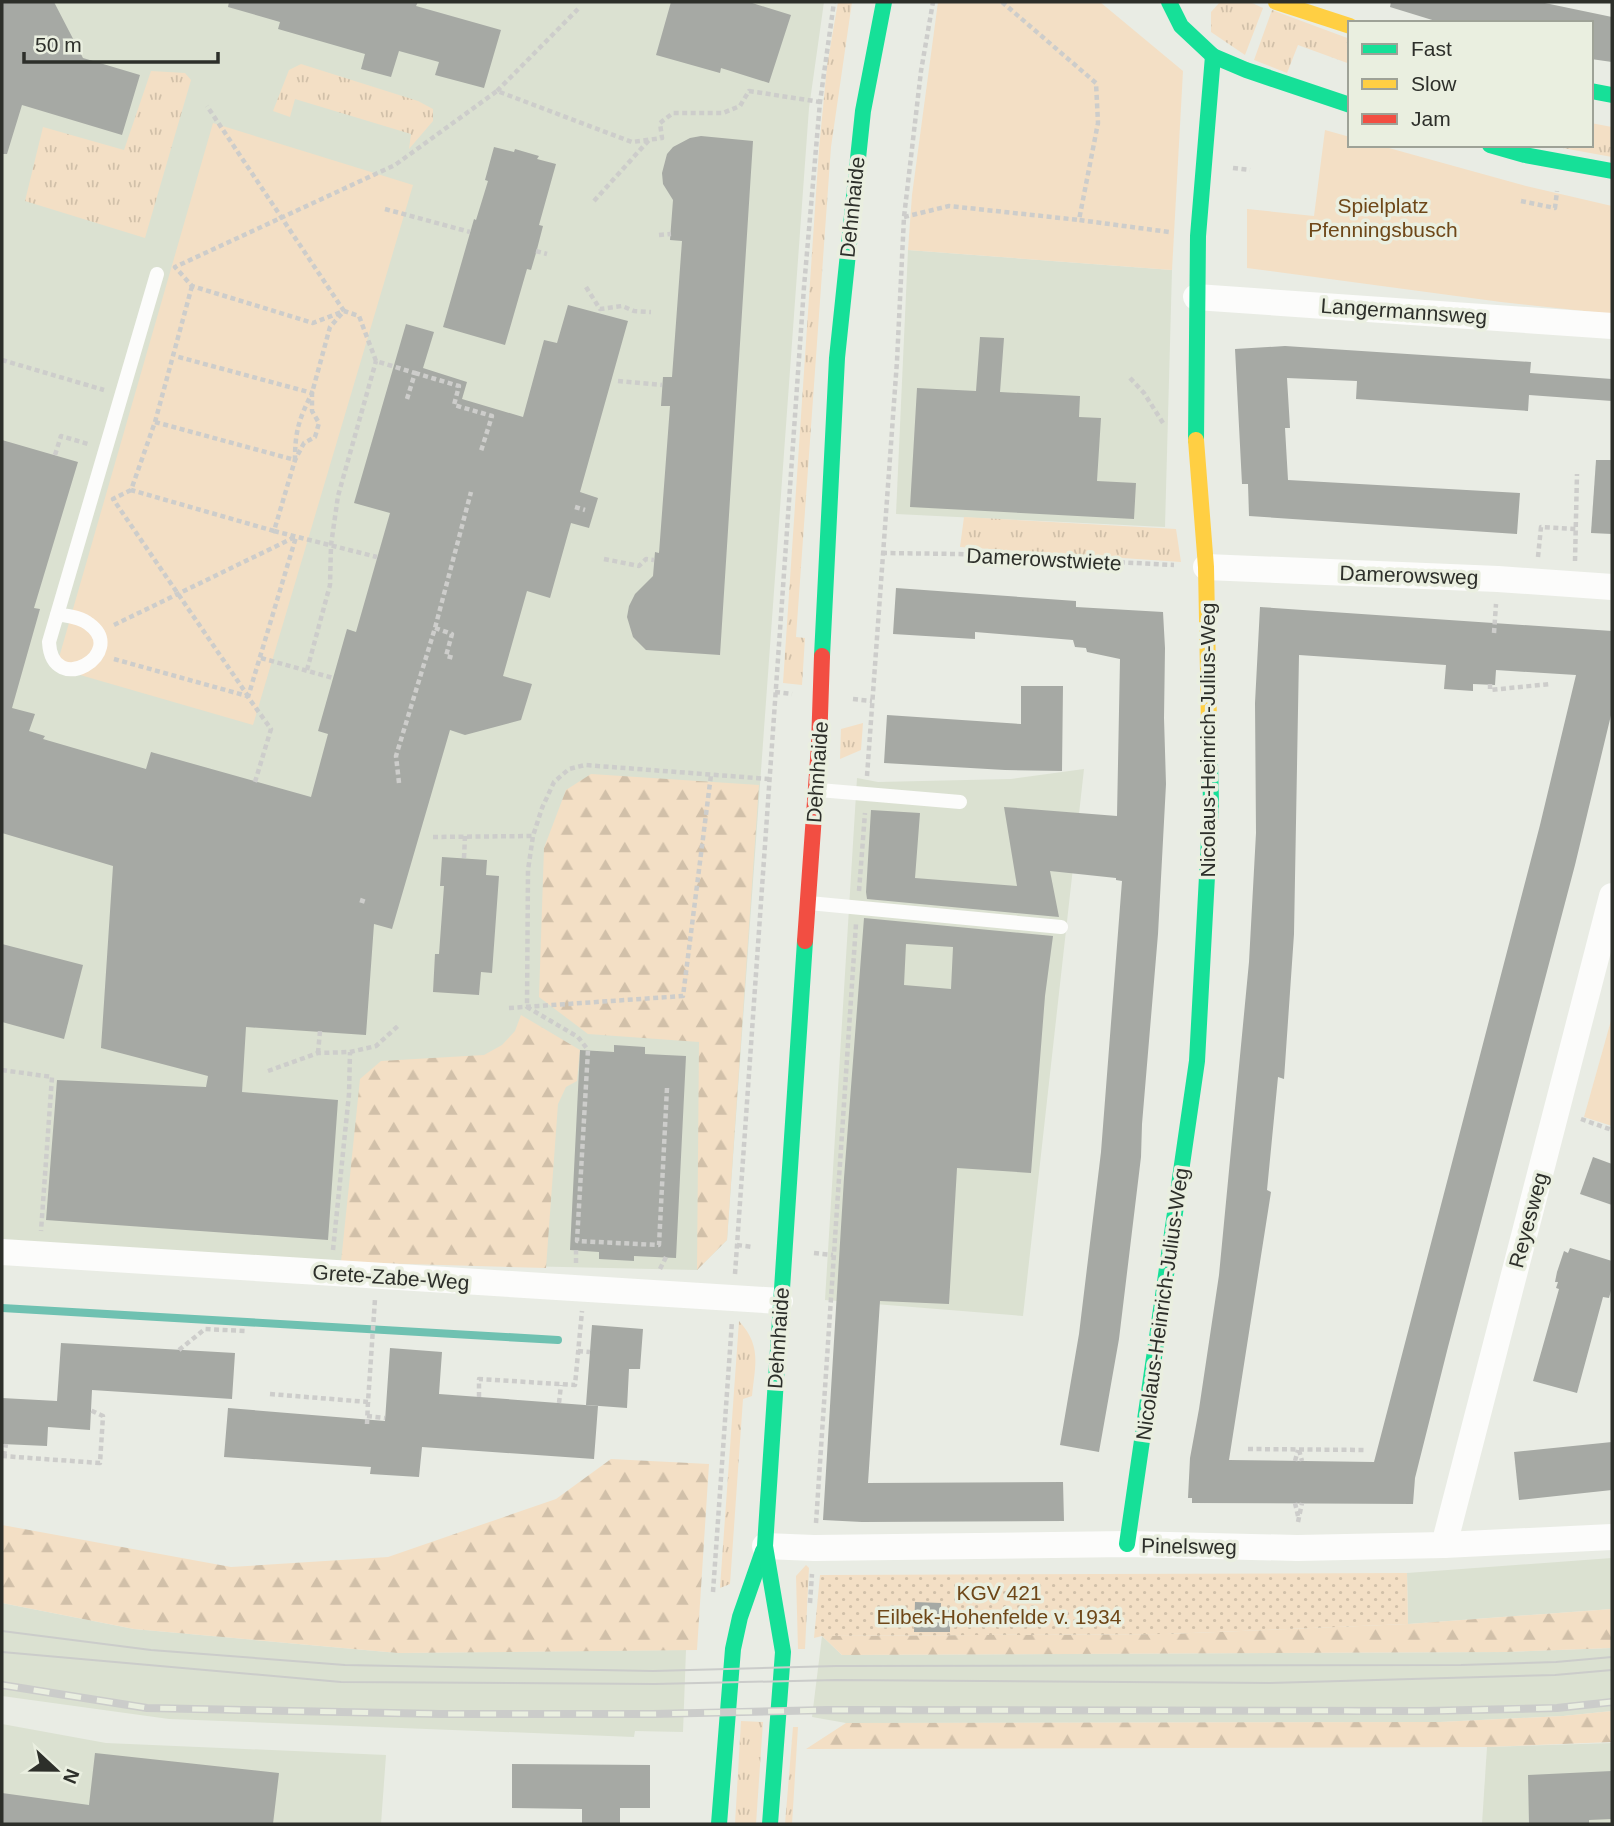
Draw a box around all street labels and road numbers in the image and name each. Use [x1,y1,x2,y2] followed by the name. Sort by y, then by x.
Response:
[835,155,869,259] street label: Dehnhaide
[1320,294,1488,328] street label: Langermannsweg
[966,543,1122,575] street label: Damerowstwiete
[1339,561,1479,589] street label: Damerowsweg
[1196,602,1219,878] street label: Nicolaus-Heinrich-Julius-Weg
[802,721,832,823] street label: Dehnhaide
[1131,1166,1193,1442] street label: Nicolaus-Heinrich-Julius-Weg
[1504,1170,1552,1270] street label: Reyesweg
[312,1260,470,1294] street label: Grete-Zabe-Weg
[763,1287,793,1389] street label: Dehnhaide
[1141,1534,1237,1558] street label: Pinelsweg

